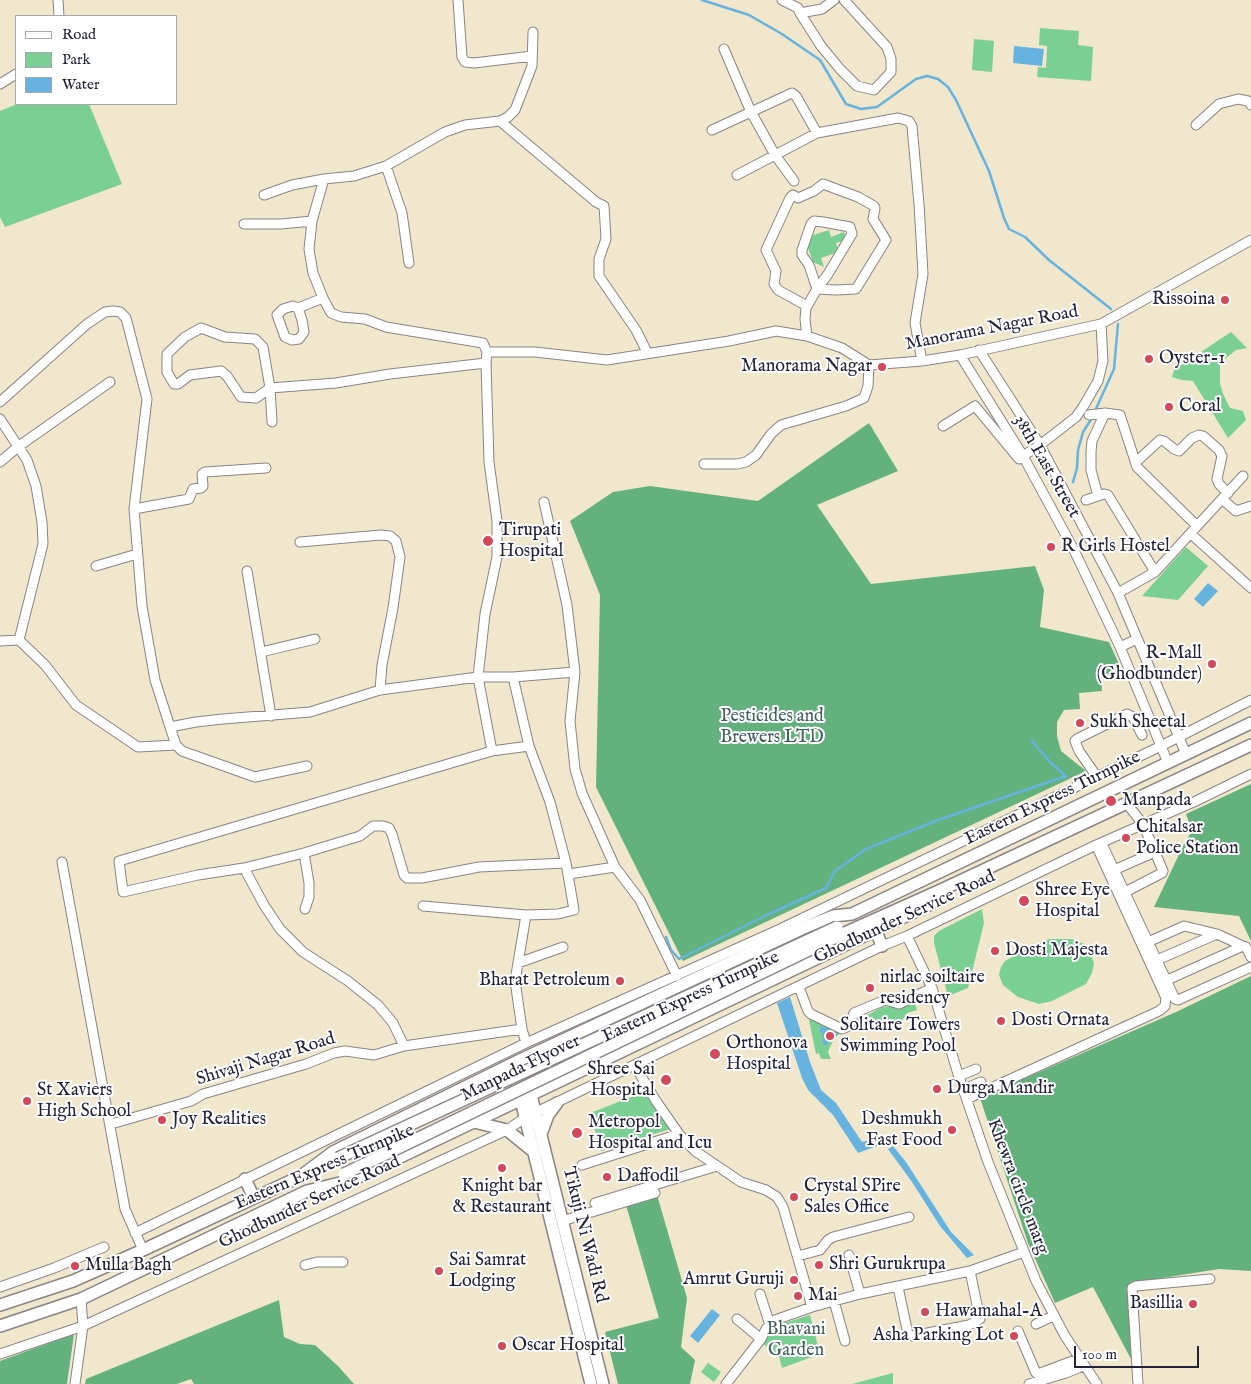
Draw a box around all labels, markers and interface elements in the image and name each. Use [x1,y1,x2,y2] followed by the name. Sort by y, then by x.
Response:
[15,15,178,105] legend
[62,25,96,44] text: Road
[62,50,91,69] text: Park
[62,75,99,94] text: Water
[1152,289,1215,311] place label: Rissoina
[1219,294,1231,306] marker: Rissoina
[904,302,1080,356] street label: Manorama Nagar Road
[1159,348,1225,370] place label: Oyster-1
[1143,353,1155,365] marker: Oyster-1
[741,356,872,378] place label: Manorama Nagar
[876,361,888,373] marker: Manorama Nagar
[1179,396,1221,418] place label: Coral
[1163,401,1175,413] marker: Coral
[1008,412,1084,522] street label: 38th East Street
[499,520,564,562] place label: Tirupati Hospital
[481,534,495,548] marker: Tirupati Hospital
[1061,536,1170,558] place label: R Girls Hostel
[1045,541,1057,553] marker: R Girls Hostel
[1097,643,1202,686] place label: R-Mall (Ghodbunder)
[1206,658,1218,670] marker: R-Mall (Ghodbunder)
[720,706,824,749] park label: Pesticides and Brewers LTD
[1090,712,1186,734] place label: Sukh Sheetal
[1074,717,1086,729] marker: Sukh Sheetal
[962,747,1144,851] street label: Eastern Express Turnpike
[1122,790,1191,812] place label: Manpada
[1104,794,1118,808] marker: Manpada
[1136,817,1239,860] place label: Chitalsar Police Station
[1120,832,1132,844] marker: Chitalsar Police Station
[811,866,999,970] street label: Ghodbunder Service Road
[1035,880,1110,922] place label: Shree Eye Hospital
[1017,894,1031,908] marker: Shree Eye Hospital
[1005,940,1108,962] place label: Dosti Majesta
[989,945,1001,957] marker: Dosti Majesta
[599,947,783,1049] street label: Eastern Express Turnpike
[880,967,985,1010] place label: nirlac soiltaire residency
[479,970,610,992] place label: Bharat Petroleum
[614,975,626,987] marker: Bharat Petroleum
[864,982,876,994] marker: nirlac soiltaire residency
[1011,1010,1109,1032] place label: Dosti Ornata
[840,1015,960,1058] place label: Solitaire Towers Swimming Pool
[995,1015,1007,1027] marker: Dosti Ornata
[194,1029,338,1091] street label: Shivaji Nagar Road
[824,1030,836,1042] marker: Solitaire Towers Swimming Pool
[458,1031,584,1107] street label: Manpada Flyover
[726,1033,808,1076] place label: Orthonova Hospital
[708,1047,722,1061] marker: Orthonova Hospital
[587,1059,655,1102] place label: Shree Sai Hospital
[659,1073,673,1087] marker: Shree Sai Hospital
[947,1078,1054,1100] place label: Durga Mandir
[37,1080,131,1122] place label: St Xaviers High School
[931,1083,943,1095] marker: Durga Mandir
[21,1095,33,1107] marker: St Xaviers High School
[172,1109,266,1131] place label: Joy Realities
[861,1109,942,1152] place label: Deshmukh Fast Food
[588,1112,712,1154] place label: Metropol Hospital and Icu
[156,1114,168,1126] marker: Joy Realities
[981,1116,1053,1258] street label: Khewra circle marg
[232,1120,418,1216] street label: Eastern Express Turnpike
[946,1124,958,1136] marker: Deshmukh Fast Food
[570,1126,584,1140] marker: Metropol Hospital and Icu
[216,1151,404,1255] street label: Ghodbunder Service Road
[496,1162,508,1174] marker: Knight bar & Restaurant
[557,1165,611,1305] street label: Tikuji Ni Wadi Rd
[617,1166,679,1188] place label: Daffodil
[601,1171,613,1183] marker: Daffodil
[452,1176,552,1218] place label: Knight bar & Restaurant
[804,1176,901,1218] place label: Crystal SPire Sales Office
[788,1191,800,1203] marker: Crystal SPire Sales Office
[449,1250,526,1292] place label: Sai Samrat Lodging
[829,1254,946,1276] place label: Shri Gurukrupa
[85,1255,172,1277] place label: Mulla Bagh
[813,1259,825,1271] marker: Shri Gurukrupa
[69,1260,81,1272] marker: Mulla Bagh
[433,1265,445,1277] marker: Sai Samrat Lodging
[683,1269,784,1291] place label: Amrut Guruji
[788,1274,800,1286] marker: Amrut Guruji
[808,1285,838,1307] place label: Mai
[792,1290,804,1302] marker: Mai
[1130,1293,1183,1315] place label: Basillia
[1187,1298,1199,1310] marker: Basillia
[935,1301,1042,1323] place label: Hawamahal-A
[919,1306,931,1318] marker: Hawamahal-A
[766,1319,826,1362] park label: Bhavani Garden
[873,1325,1004,1347] place label: Asha Parking Lot
[1008,1330,1020,1342] marker: Asha Parking Lot
[512,1335,624,1357] place label: Oscar Hospital
[1076,1336,1201,1368] scale bar
[496,1340,508,1352] marker: Oscar Hospital
[1082,1345,1117,1364] text: 100 m

